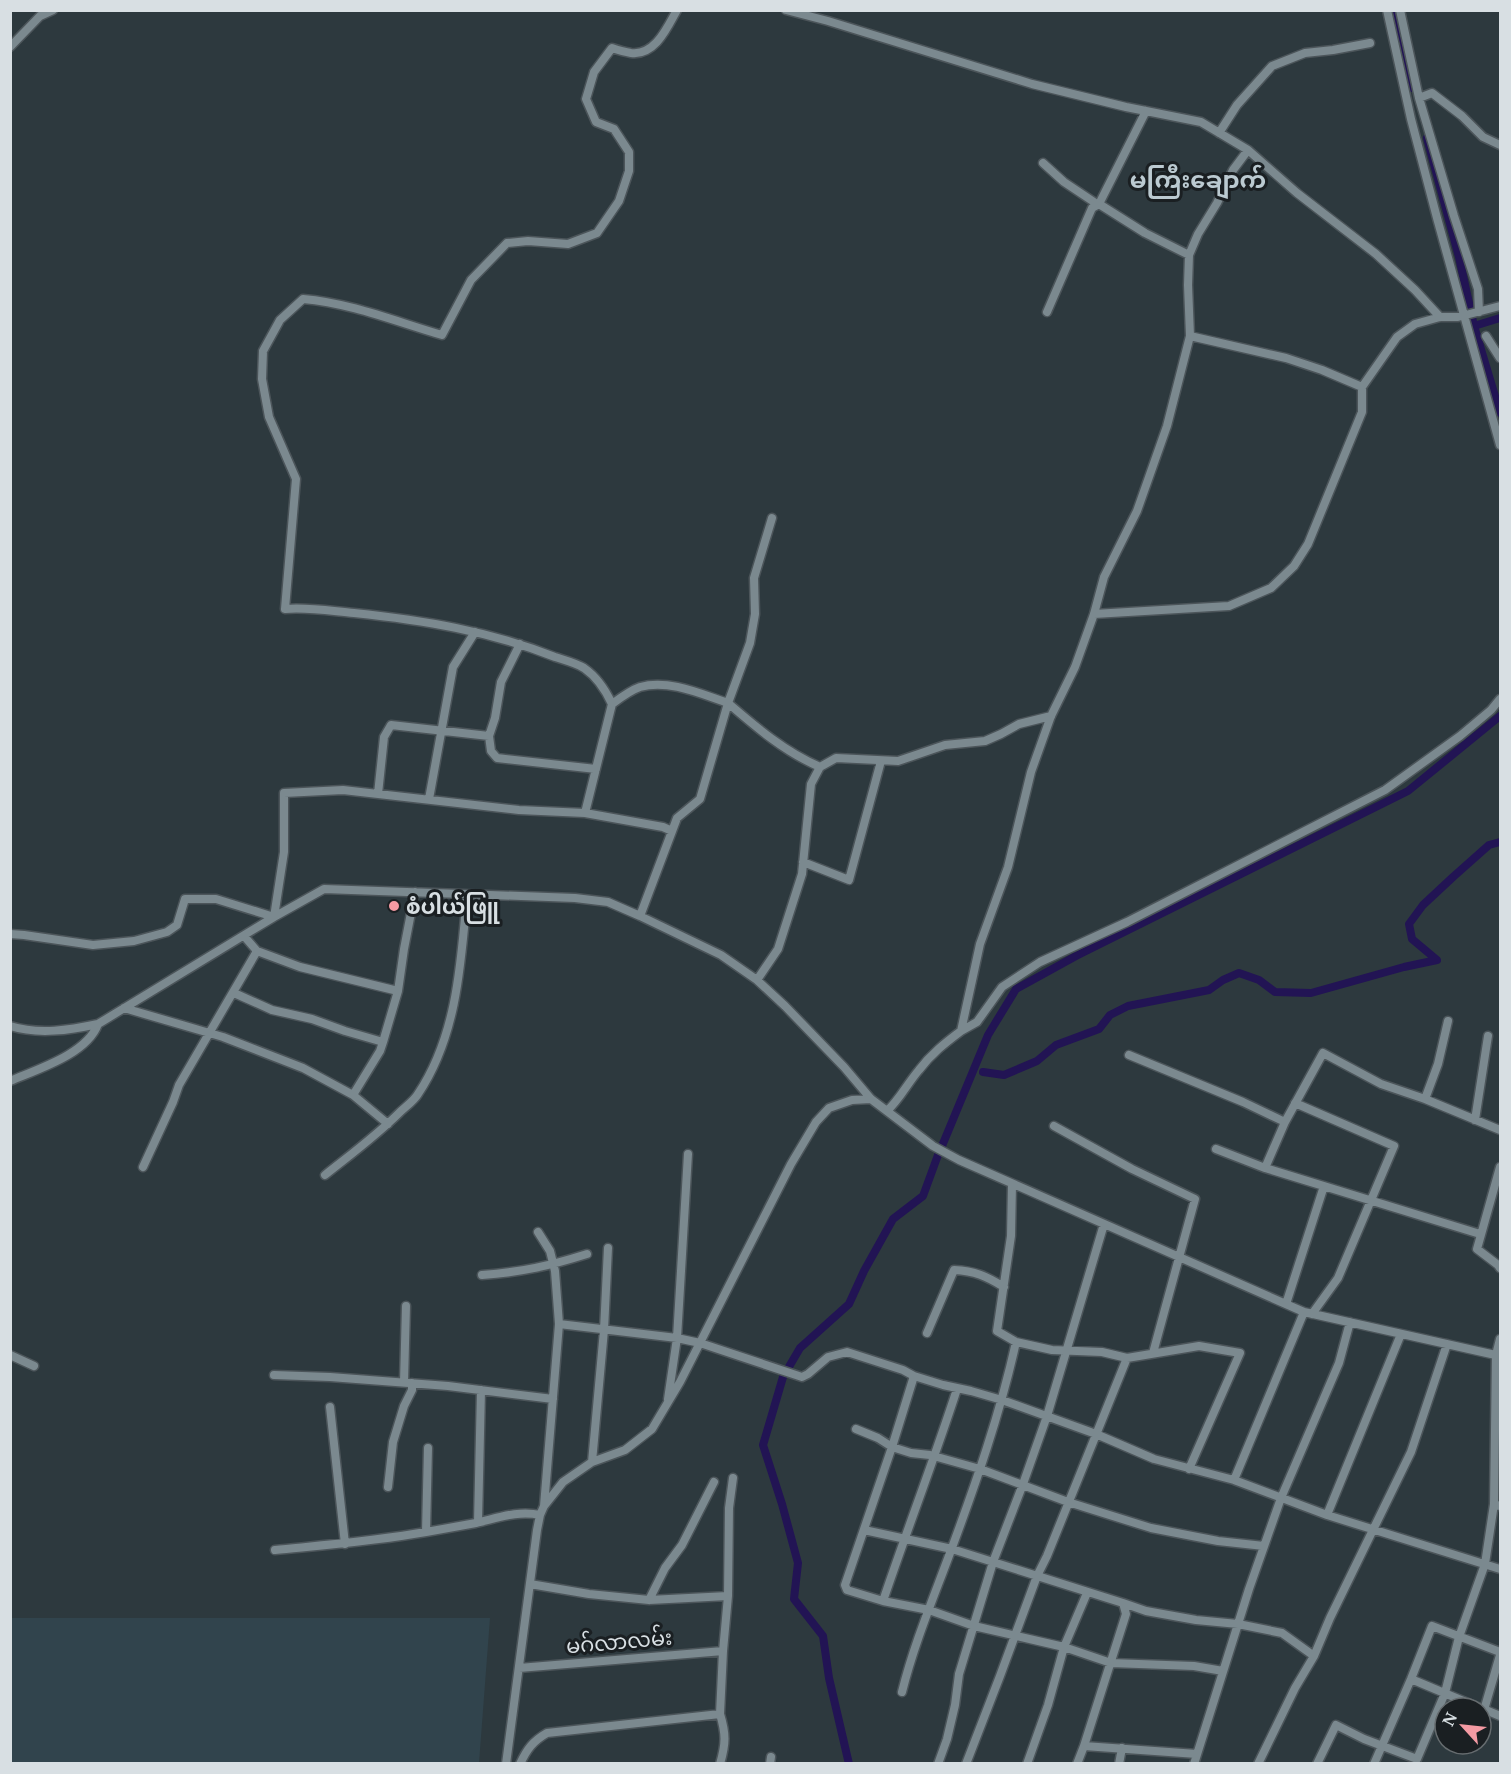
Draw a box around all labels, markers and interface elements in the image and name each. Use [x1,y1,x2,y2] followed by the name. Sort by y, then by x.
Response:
[1130,162,1266,200] district label: မကြီးချောက်
[406,891,500,924] place label: စံပါယ်ဖြူ
[387,899,401,913] marker: စံပါယ်ဖြူ
[565,1621,673,1660] street label: မဂ်လာလမ်း
[1433,1696,1493,1756] north arrow
[1437,1708,1462,1730] text: N

